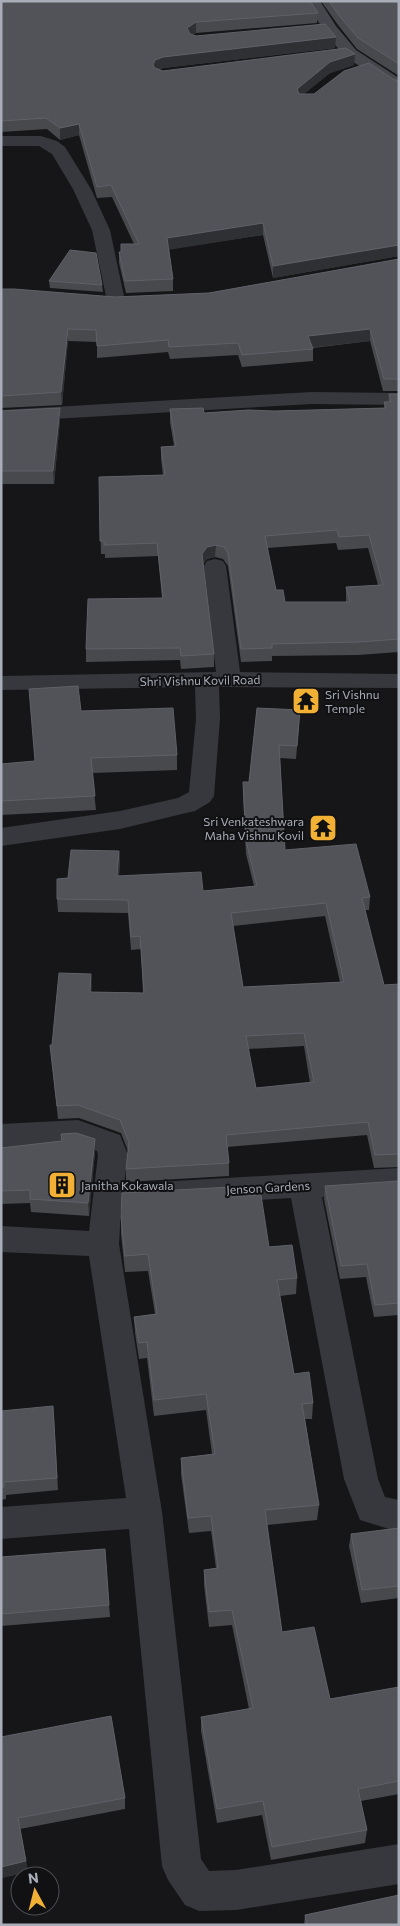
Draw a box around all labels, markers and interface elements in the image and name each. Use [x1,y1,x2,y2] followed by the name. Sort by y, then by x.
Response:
[139,672,261,688] street label: Shri Vishnu Kovil Road
[291,686,321,716] temple icon: Sri Vishnu Temple
[325,687,379,715] place label: Sri Vishnu Temple
[308,813,338,843] temple icon: Sri Venkateshwara Maha Vishnu Kovil
[203,814,304,842] place label: Sri Venkateshwara Maha Vishnu Kovil
[47,1170,77,1200] building icon: Janitha Kokawala
[81,1178,174,1193] place label: Janitha Kokawala
[226,1178,310,1197] street label: Jenson Gardens
[10,1866,60,1916] north arrow
[27,1869,40,1887] text: N

